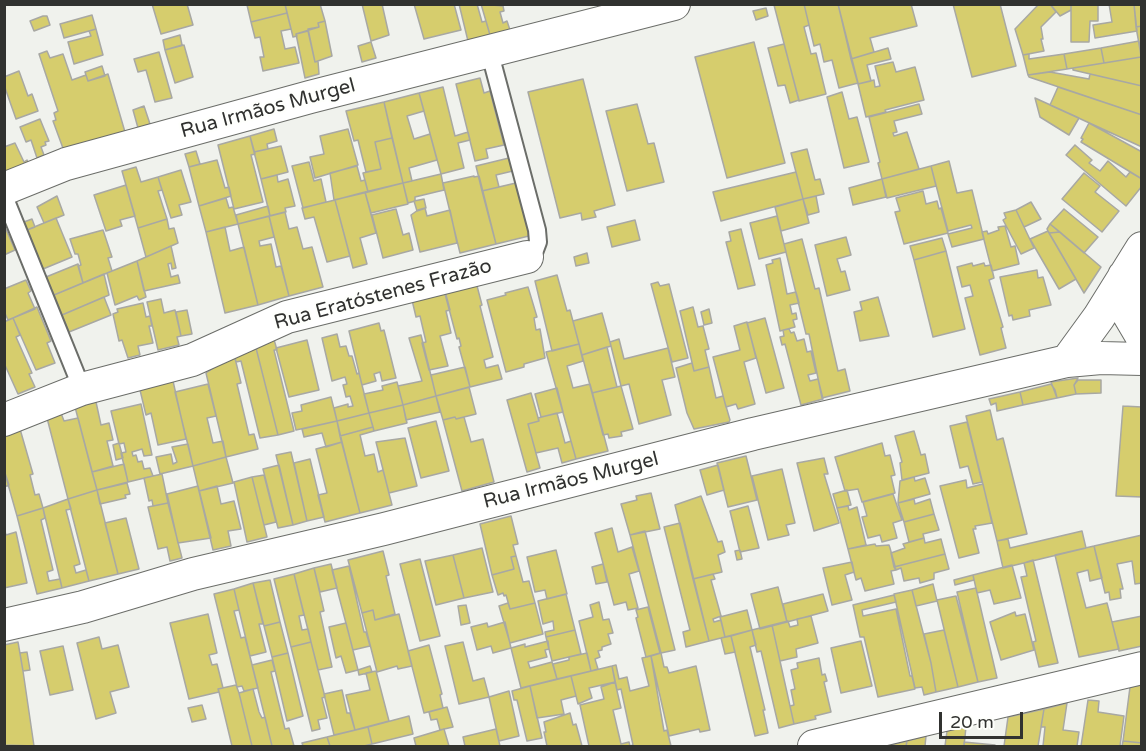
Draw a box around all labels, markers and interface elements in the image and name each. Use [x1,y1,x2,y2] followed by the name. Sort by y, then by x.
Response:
[178,74,358,144] street label: Rua Irmãos Murgel
[272,254,494,336] street label: Rua Eratóstenes Frazão
[481,448,661,514] street label: Rua Irmãos Murgel
[942,700,1026,738] scale bar
[950,711,994,733] text: 20 m

